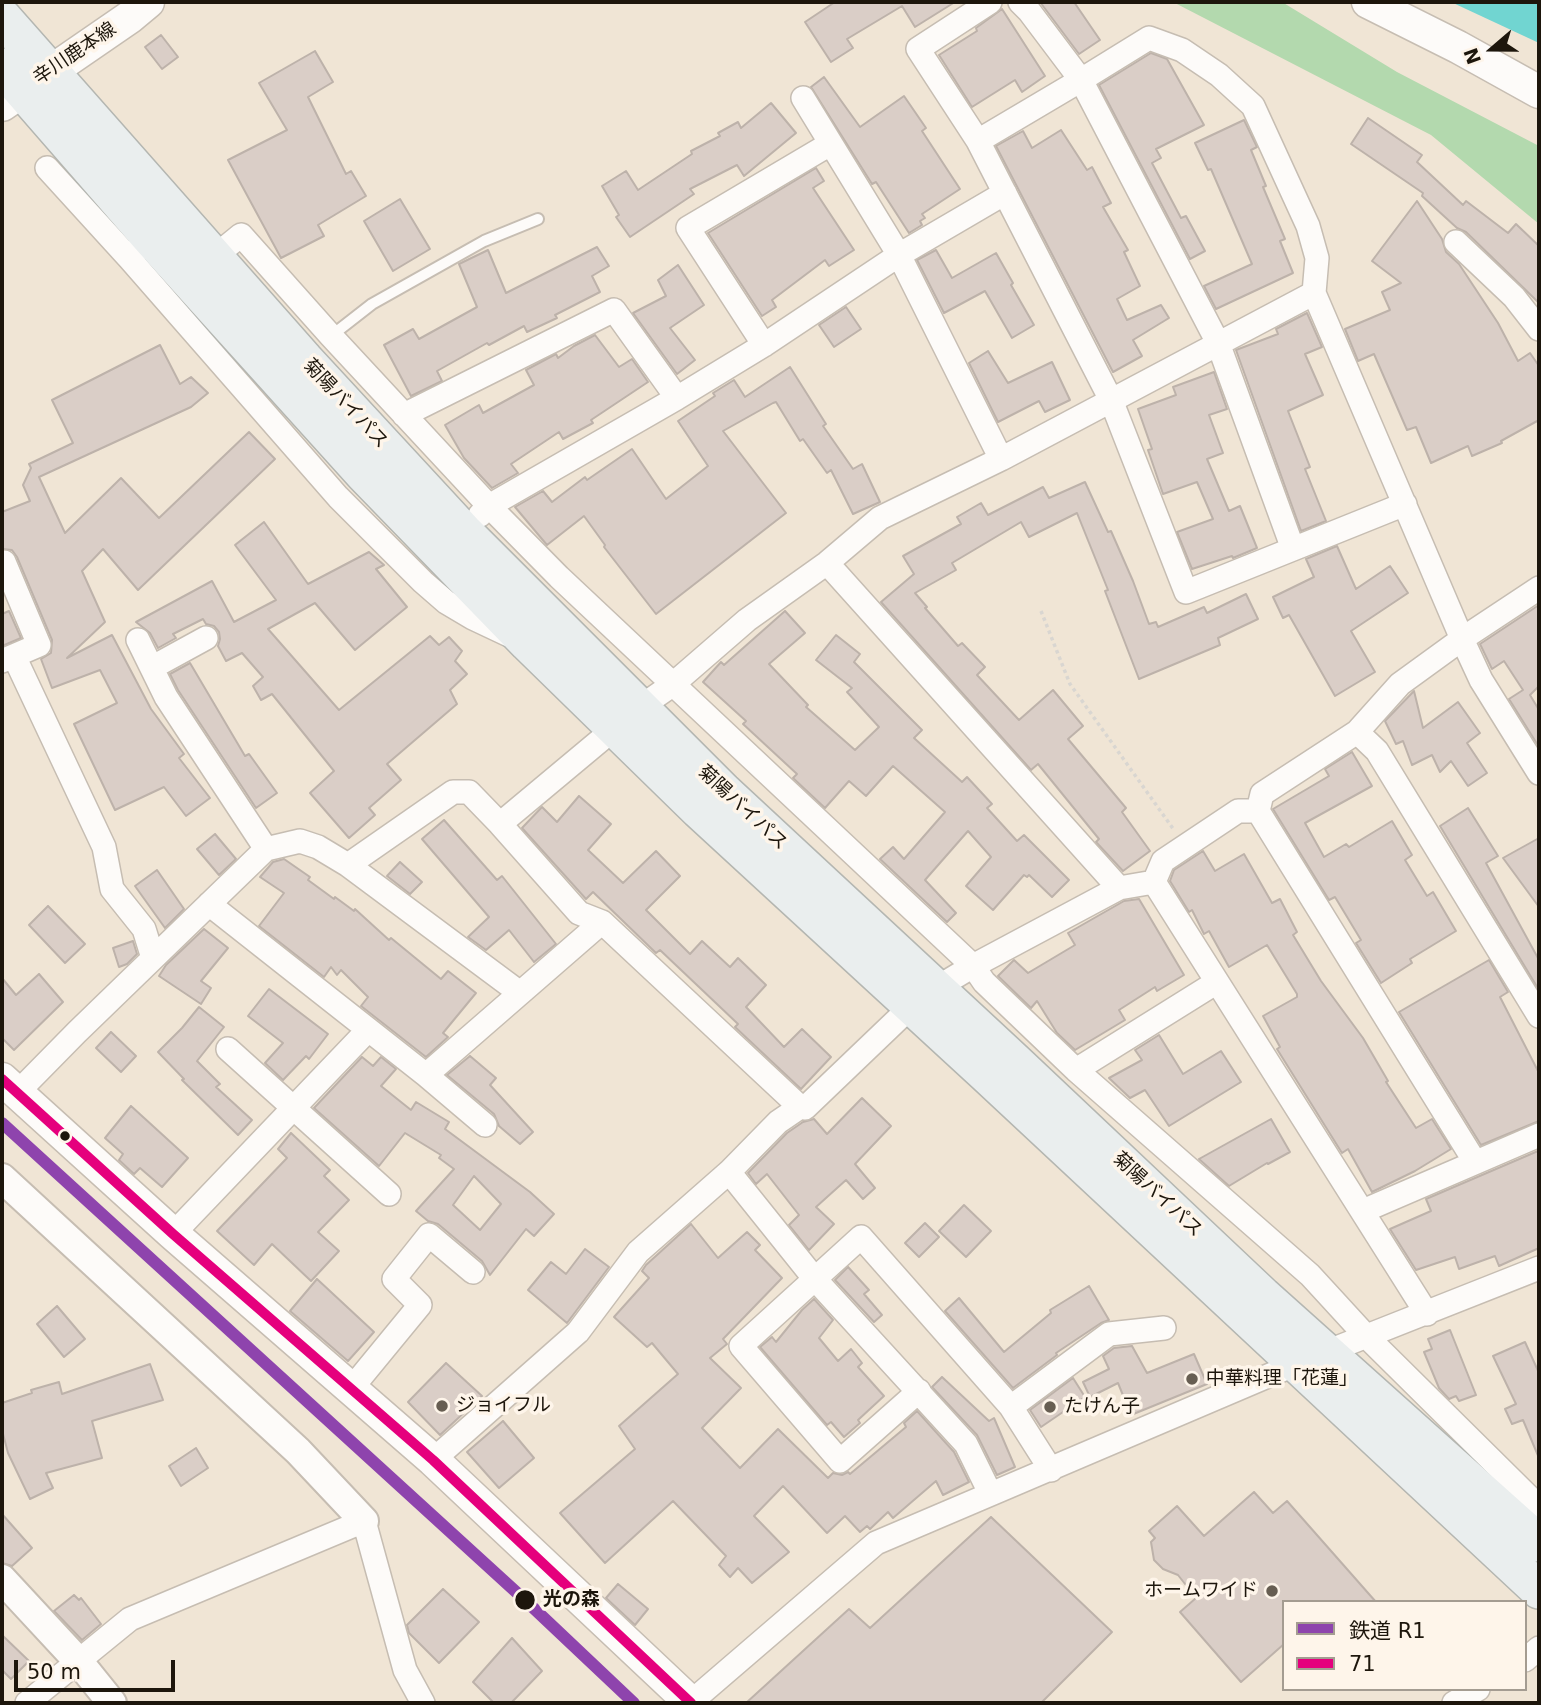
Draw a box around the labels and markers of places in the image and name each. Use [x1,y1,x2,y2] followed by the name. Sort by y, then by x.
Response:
[58,1129,72,1143] unlabelled marker
[1206,1368,1358,1390] place label: 中華料理「花蓮」
[1184,1371,1200,1387] marker: 中華料理「花蓮」
[456,1395,551,1417] place label: ジョイフル
[1064,1396,1140,1418] place label: たけん子
[434,1398,450,1414] marker: ジョイフル
[1042,1399,1058,1415] marker: たけん子
[1144,1580,1258,1602] place label: ホームワイド
[1264,1583,1280,1599] marker: ホームワイド
[513,1588,537,1612] marker: 光の森
[543,1589,600,1611] place label: 光の森

